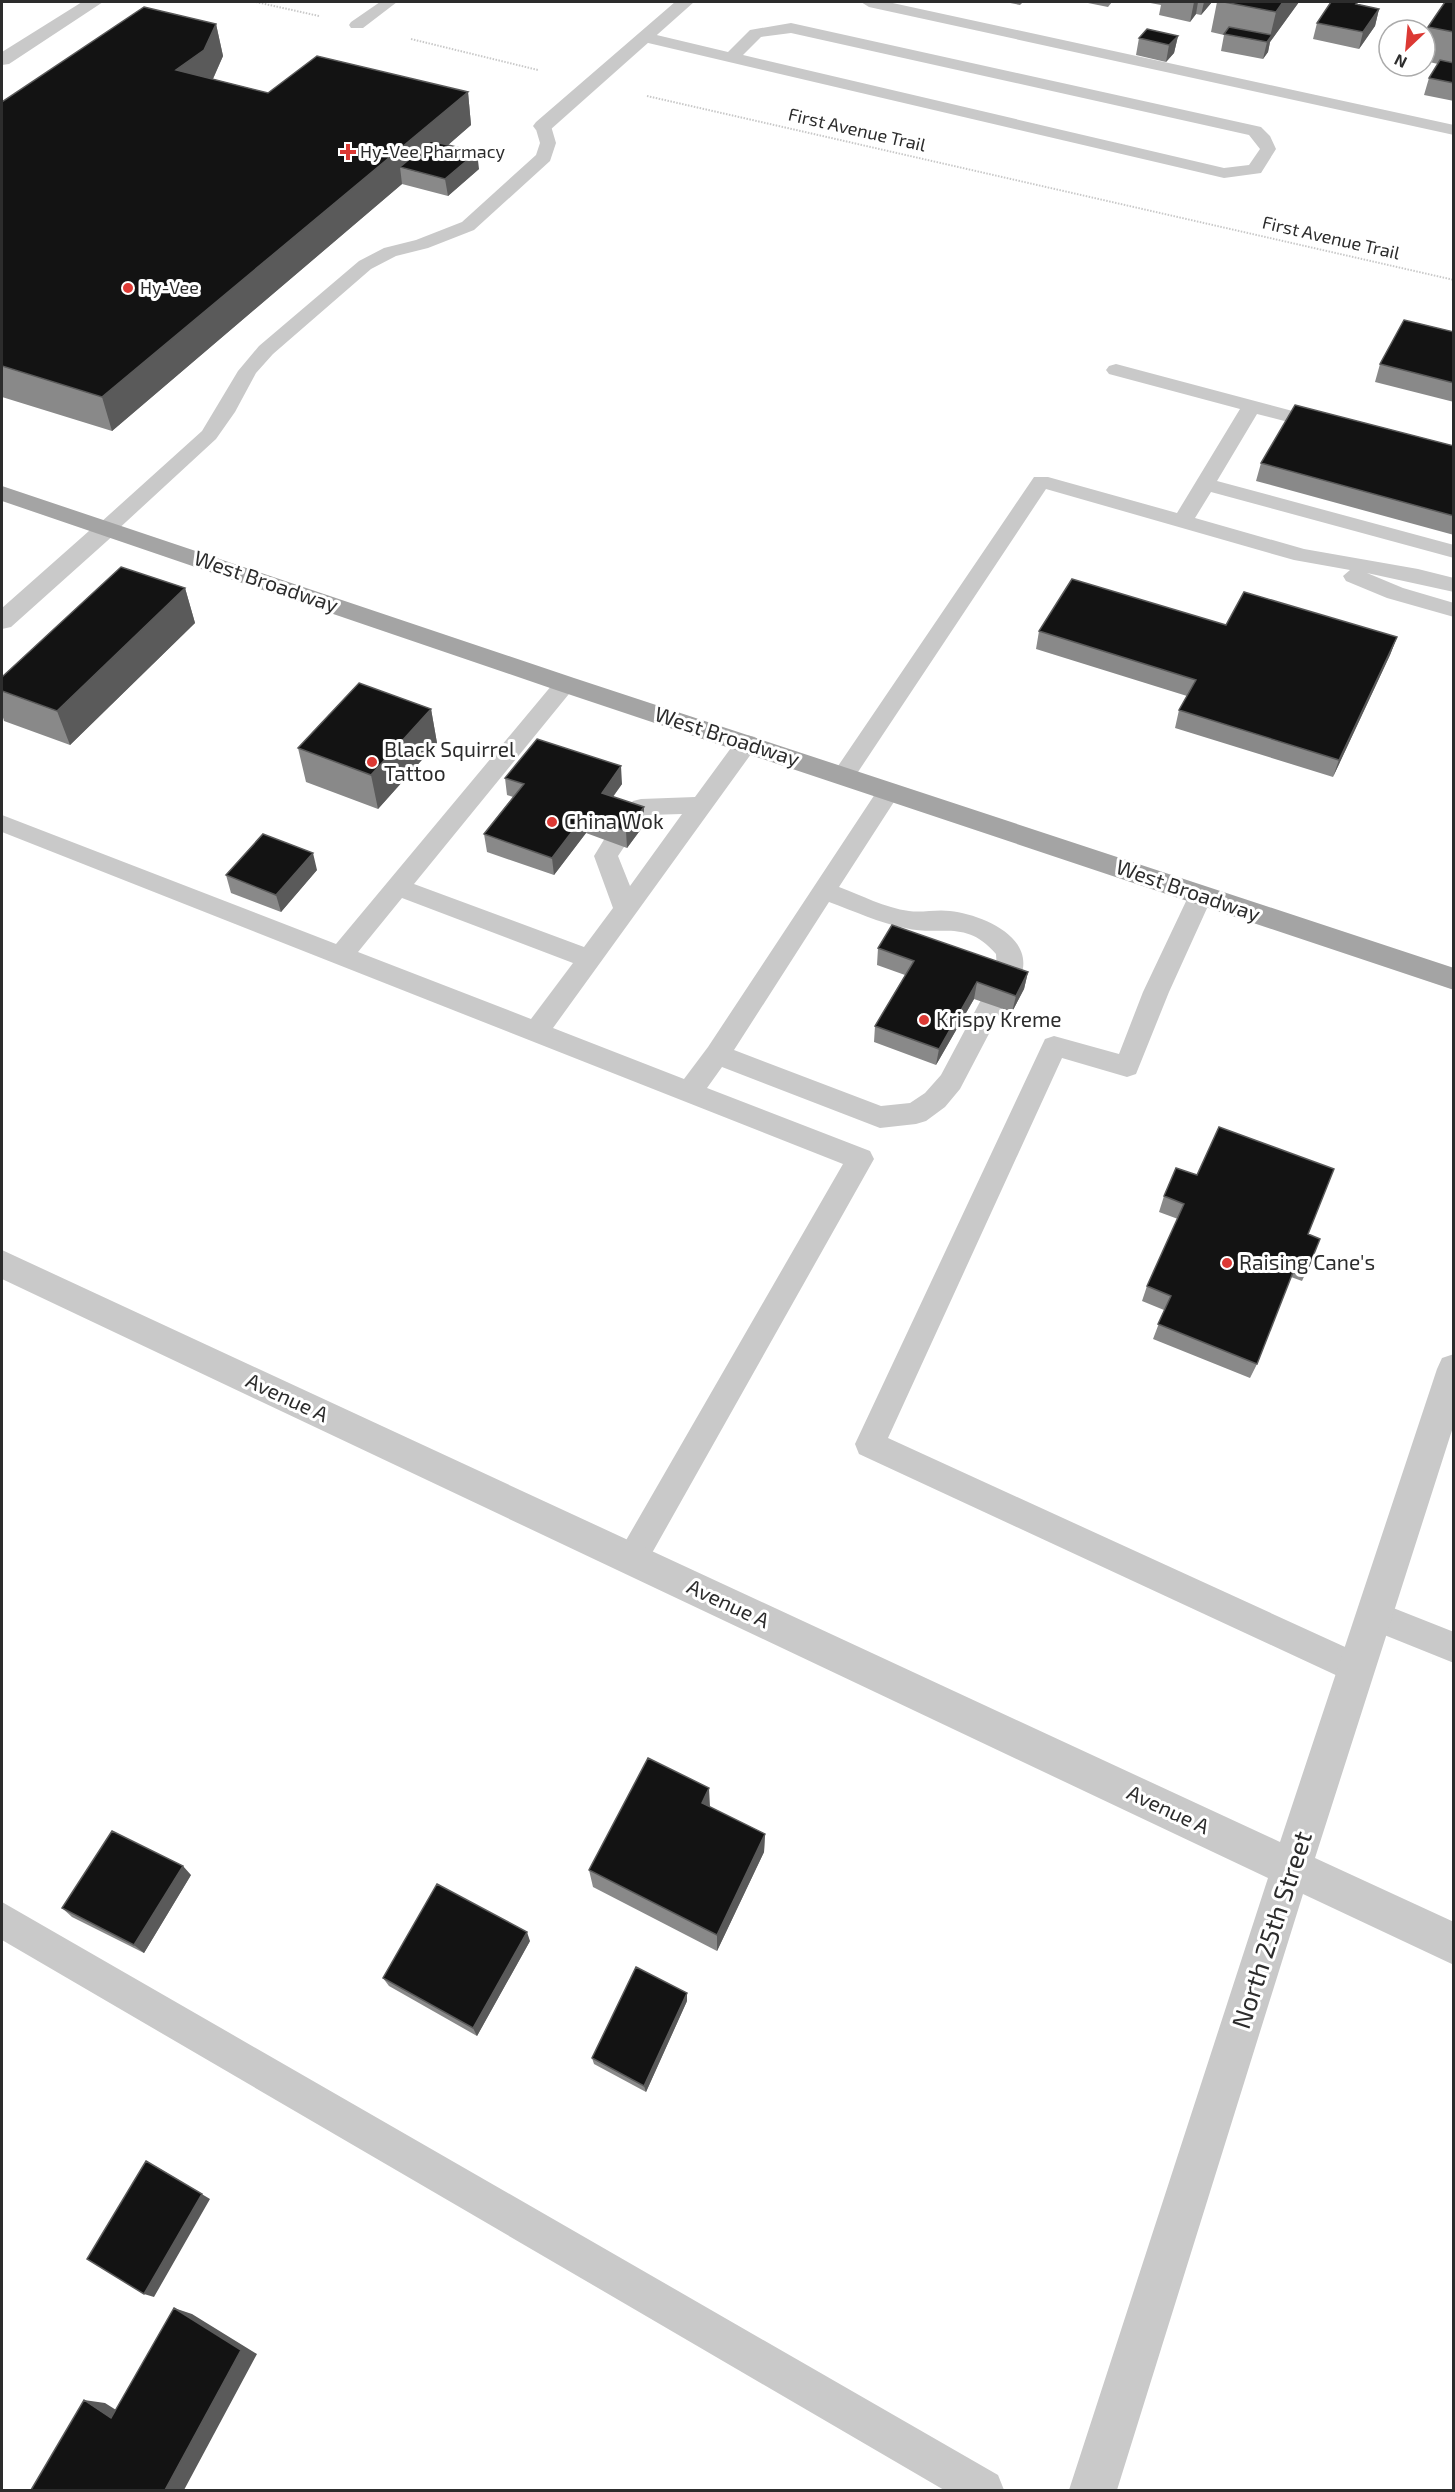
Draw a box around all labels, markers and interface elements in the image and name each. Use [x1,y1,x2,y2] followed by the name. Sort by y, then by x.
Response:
[1377,18,1437,78] north arrow
[1391,51,1410,73] text: N
[786,102,929,156] street label: First Avenue Trail
[360,140,505,162] place label: Hy-Vee Pharmacy
[341,145,355,159] marker: Hy-Vee Pharmacy
[1260,210,1403,264] street label: First Avenue Trail
[140,276,199,298] place label: Hy-Vee
[121,281,135,295] marker: Hy-Vee
[191,544,342,617] street label: West Broadway
[652,700,803,771] street label: West Broadway
[384,736,516,785] place label: Black Squirrel Tattoo
[365,755,379,769] marker: Black Squirrel Tattoo
[564,808,664,833] place label: China Wok
[545,815,559,829] marker: China Wok
[1113,853,1264,926] street label: West Broadway
[936,1006,1062,1031] place label: Krispy Kreme
[917,1013,931,1027] marker: Krispy Kreme
[1239,1249,1375,1274] place label: Raising Cane's
[1220,1256,1234,1270] marker: Raising Cane's
[243,1367,333,1426] street label: Avenue A
[684,1573,774,1632] street label: Avenue A
[1124,1779,1214,1838] street label: Avenue A
[1224,1827,1317,2032] street label: North 25th Street

